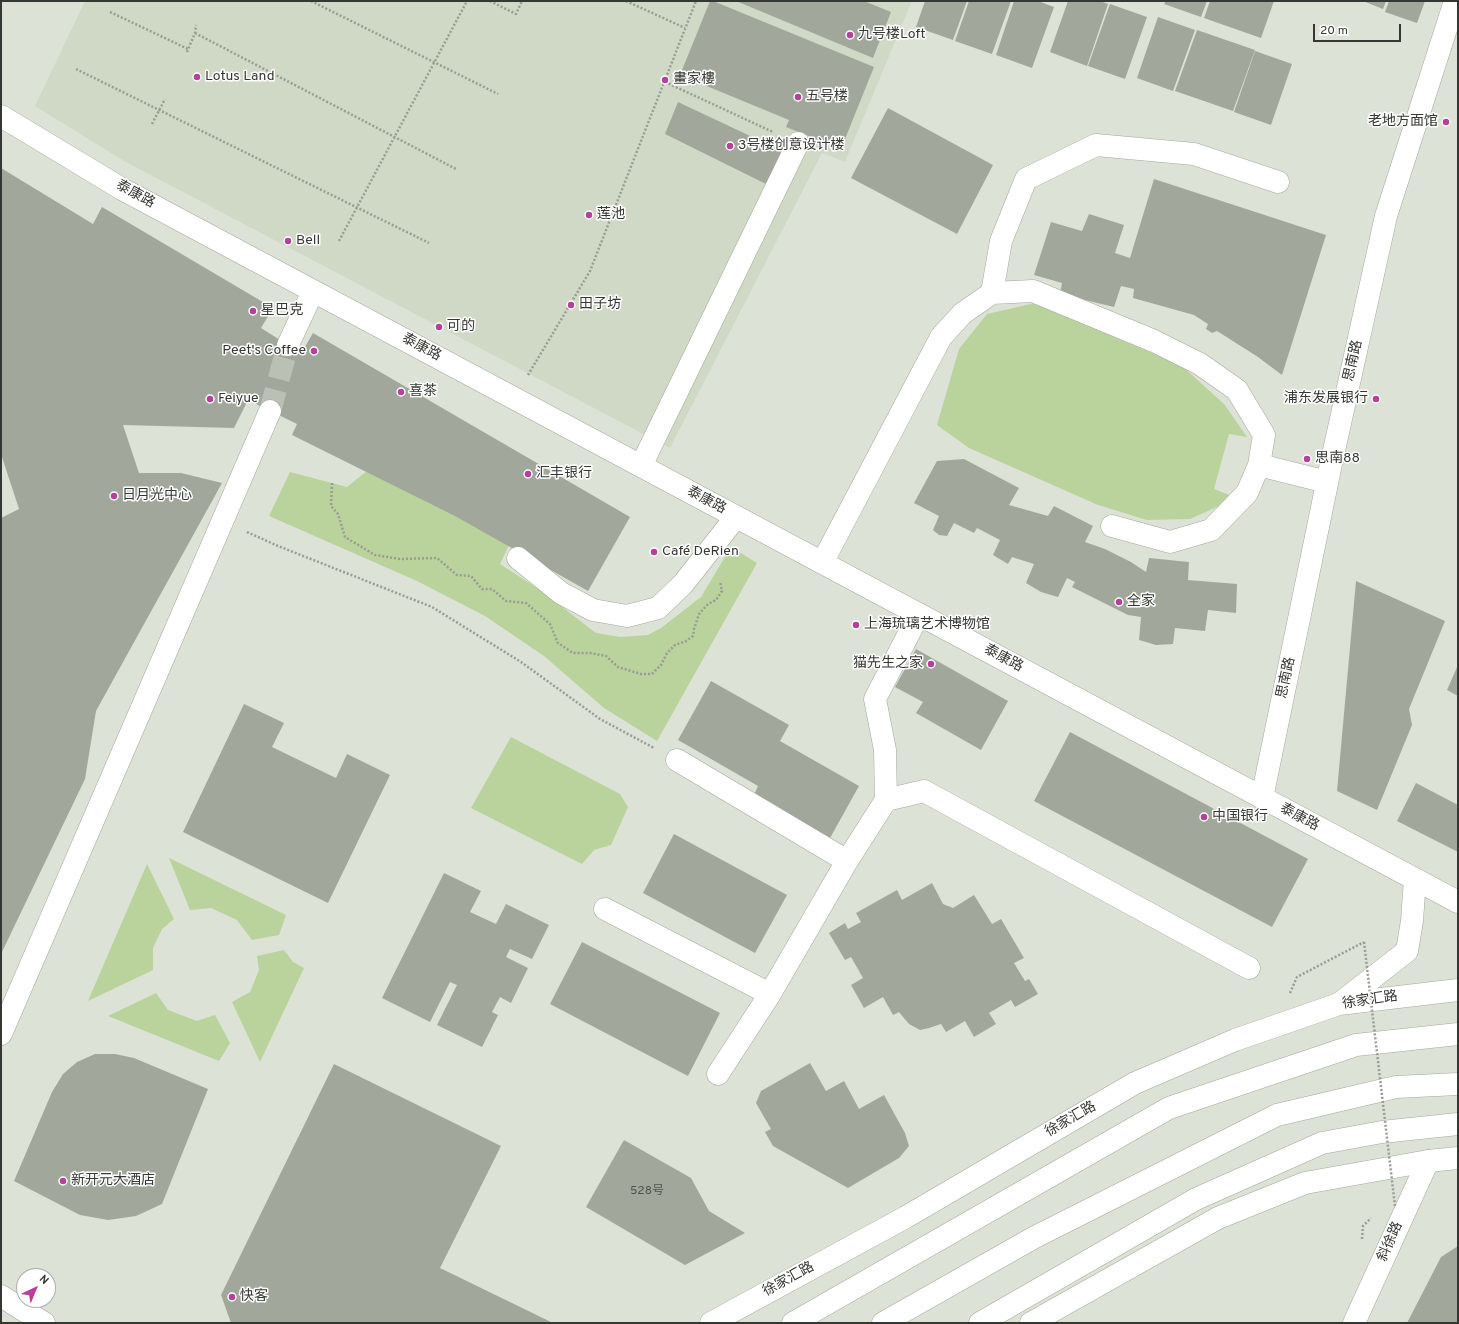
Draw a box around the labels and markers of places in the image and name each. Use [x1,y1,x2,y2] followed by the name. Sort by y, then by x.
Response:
[858,27,926,43] place label: 九号楼Loft
[845,30,855,40] marker: 九号楼Loft
[205,69,275,85] place label: Lotus Land
[192,72,202,82] marker: Lotus Land
[673,72,715,88] place label: 畫家樓
[660,75,670,85] marker: 畫家樓
[806,89,848,105] place label: 五号楼
[793,92,803,102] marker: 五号楼
[1368,114,1438,130] place label: 老地方面馆
[1441,117,1451,127] marker: 老地方面馆
[738,138,844,154] place label: 3号楼创意设计楼
[725,141,735,151] marker: 3号楼创意设计楼
[597,207,625,223] place label: 莲池
[584,210,594,220] marker: 莲池
[296,233,320,249] place label: Bell
[283,236,293,246] marker: Bell
[579,297,621,313] place label: 田子坊
[566,300,576,310] marker: 田子坊
[261,303,303,319] place label: 星巴克
[248,306,258,316] marker: 星巴克
[447,319,475,335] place label: 可的
[434,322,444,332] marker: 可的
[222,343,306,359] place label: Peet's Coffee
[309,346,319,356] marker: Peet's Coffee
[409,384,437,400] place label: 喜茶
[396,387,406,397] marker: 喜茶
[218,391,259,407] place label: Feiyue
[1284,391,1368,407] place label: 浦东发展银行
[205,394,215,404] marker: Feiyue
[1371,394,1381,404] marker: 浦东发展银行
[1315,451,1360,467] place label: 思南88
[1302,454,1312,464] marker: 思南88
[536,466,592,482] place label: 汇丰银行
[523,469,533,479] marker: 汇丰银行
[122,488,192,504] place label: 日月光中心
[109,491,119,501] marker: 日月光中心
[662,544,739,560] place label: Café DeRien
[649,547,659,557] marker: Café DeRien
[1127,594,1155,610] place label: 全家
[1114,597,1124,607] marker: 全家
[864,617,990,633] place label: 上海琉璃艺术博物馆
[851,620,861,630] marker: 上海琉璃艺术博物馆
[853,656,923,672] place label: 猫先生之家
[926,659,936,669] marker: 猫先生之家
[1212,809,1268,825] place label: 中国银行
[1199,812,1209,822] marker: 中国银行
[71,1173,155,1189] place label: 新开元大酒店
[58,1176,68,1186] marker: 新开元大酒店
[240,1289,268,1305] place label: 快客
[227,1292,237,1302] marker: 快客

